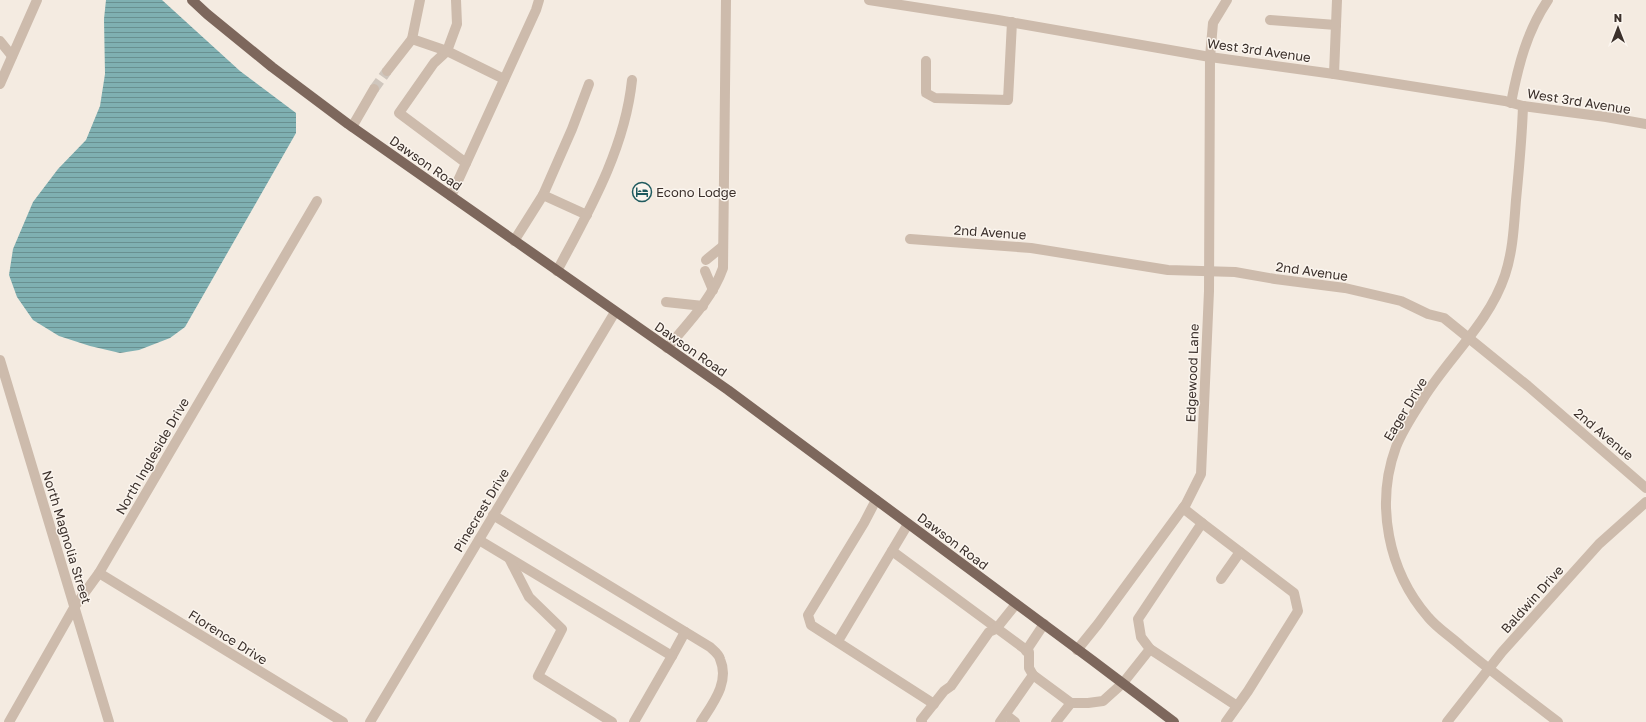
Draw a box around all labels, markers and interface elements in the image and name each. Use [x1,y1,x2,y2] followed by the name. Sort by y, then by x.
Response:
[1598,8,1638,48] north arrow
[1614,11,1622,24] text: N
[1206,35,1312,65] street label: West 3rd Avenue
[1526,85,1632,117] street label: West 3rd Avenue
[387,132,465,194] street label: Dawson Road
[631,181,653,203] hotel icon: Econo Lodge
[656,184,736,200] place label: Econo Lodge
[953,221,1027,243] street label: 2nd Avenue
[1275,258,1349,284] street label: 2nd Avenue
[652,318,730,380] street label: Dawson Road
[1182,323,1202,423] street label: Edgewood Lane
[1380,374,1430,444] street label: Eager Drive
[112,395,192,517] street label: North Ingleside Drive
[1571,405,1637,463] street label: 2nd Avenue
[450,465,512,555] street label: Pinecrest Drive
[39,468,95,606] street label: North Magnolia Street
[914,509,992,573] street label: Dawson Road
[1497,562,1567,636] street label: Baldwin Drive
[186,606,270,668] street label: Florence Drive

